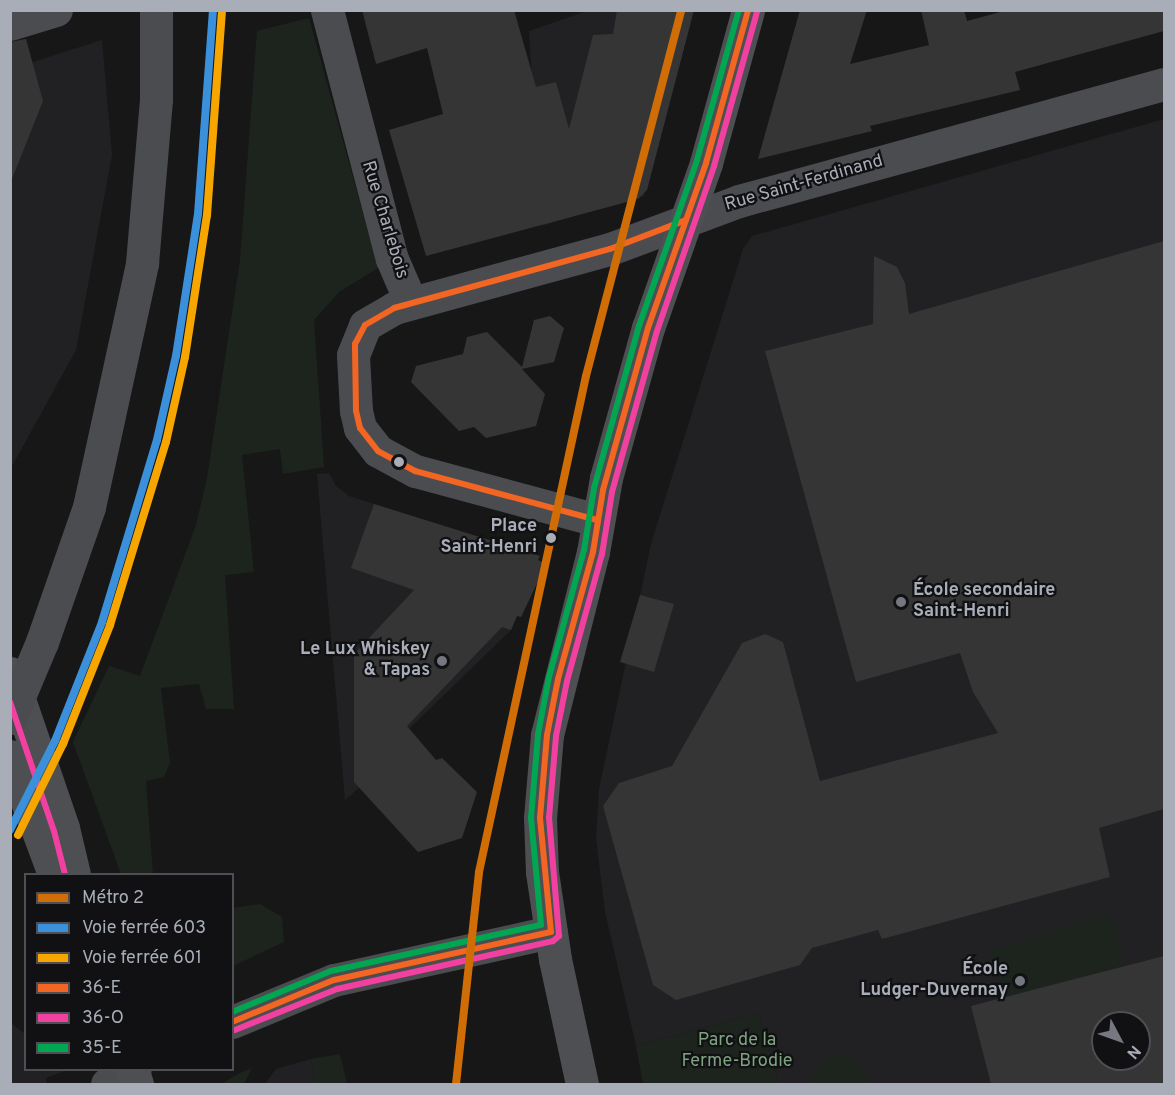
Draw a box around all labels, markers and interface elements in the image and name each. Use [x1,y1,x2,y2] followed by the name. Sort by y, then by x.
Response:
[722,151,886,217] street label: Rue Saint-Ferdinand
[356,159,412,281] street label: Rue Charlebois
[393,456,405,468] unlabelled marker
[441,517,537,560] place label: Place Saint-Henri
[542,529,560,547] marker: Place Saint-Henri
[913,581,1055,624] place label: École secondaire Saint-Henri
[894,595,908,609] marker: École secondaire Saint-Henri
[300,640,430,682] place label: Le Lux Whiskey & Tapas
[435,654,449,668] marker: Le Lux Whiskey & Tapas
[24,873,234,1071] legend
[82,887,144,910] text: Métro 2
[82,917,206,940] text: Voie ferrée 603
[82,947,202,970] text: Voie ferrée 601
[860,960,1008,1002] place label: École Ludger-Duvernay
[1013,974,1027,988] marker: École Ludger-Duvernay
[82,977,121,1000] text: 36-E
[82,1007,124,1030] text: 36-O
[1091,1011,1151,1071] north arrow
[682,1031,792,1074] park label: Parc de la Ferme-Brodie
[82,1037,122,1060] text: 35-E
[1122,1041,1144,1062] text: N

